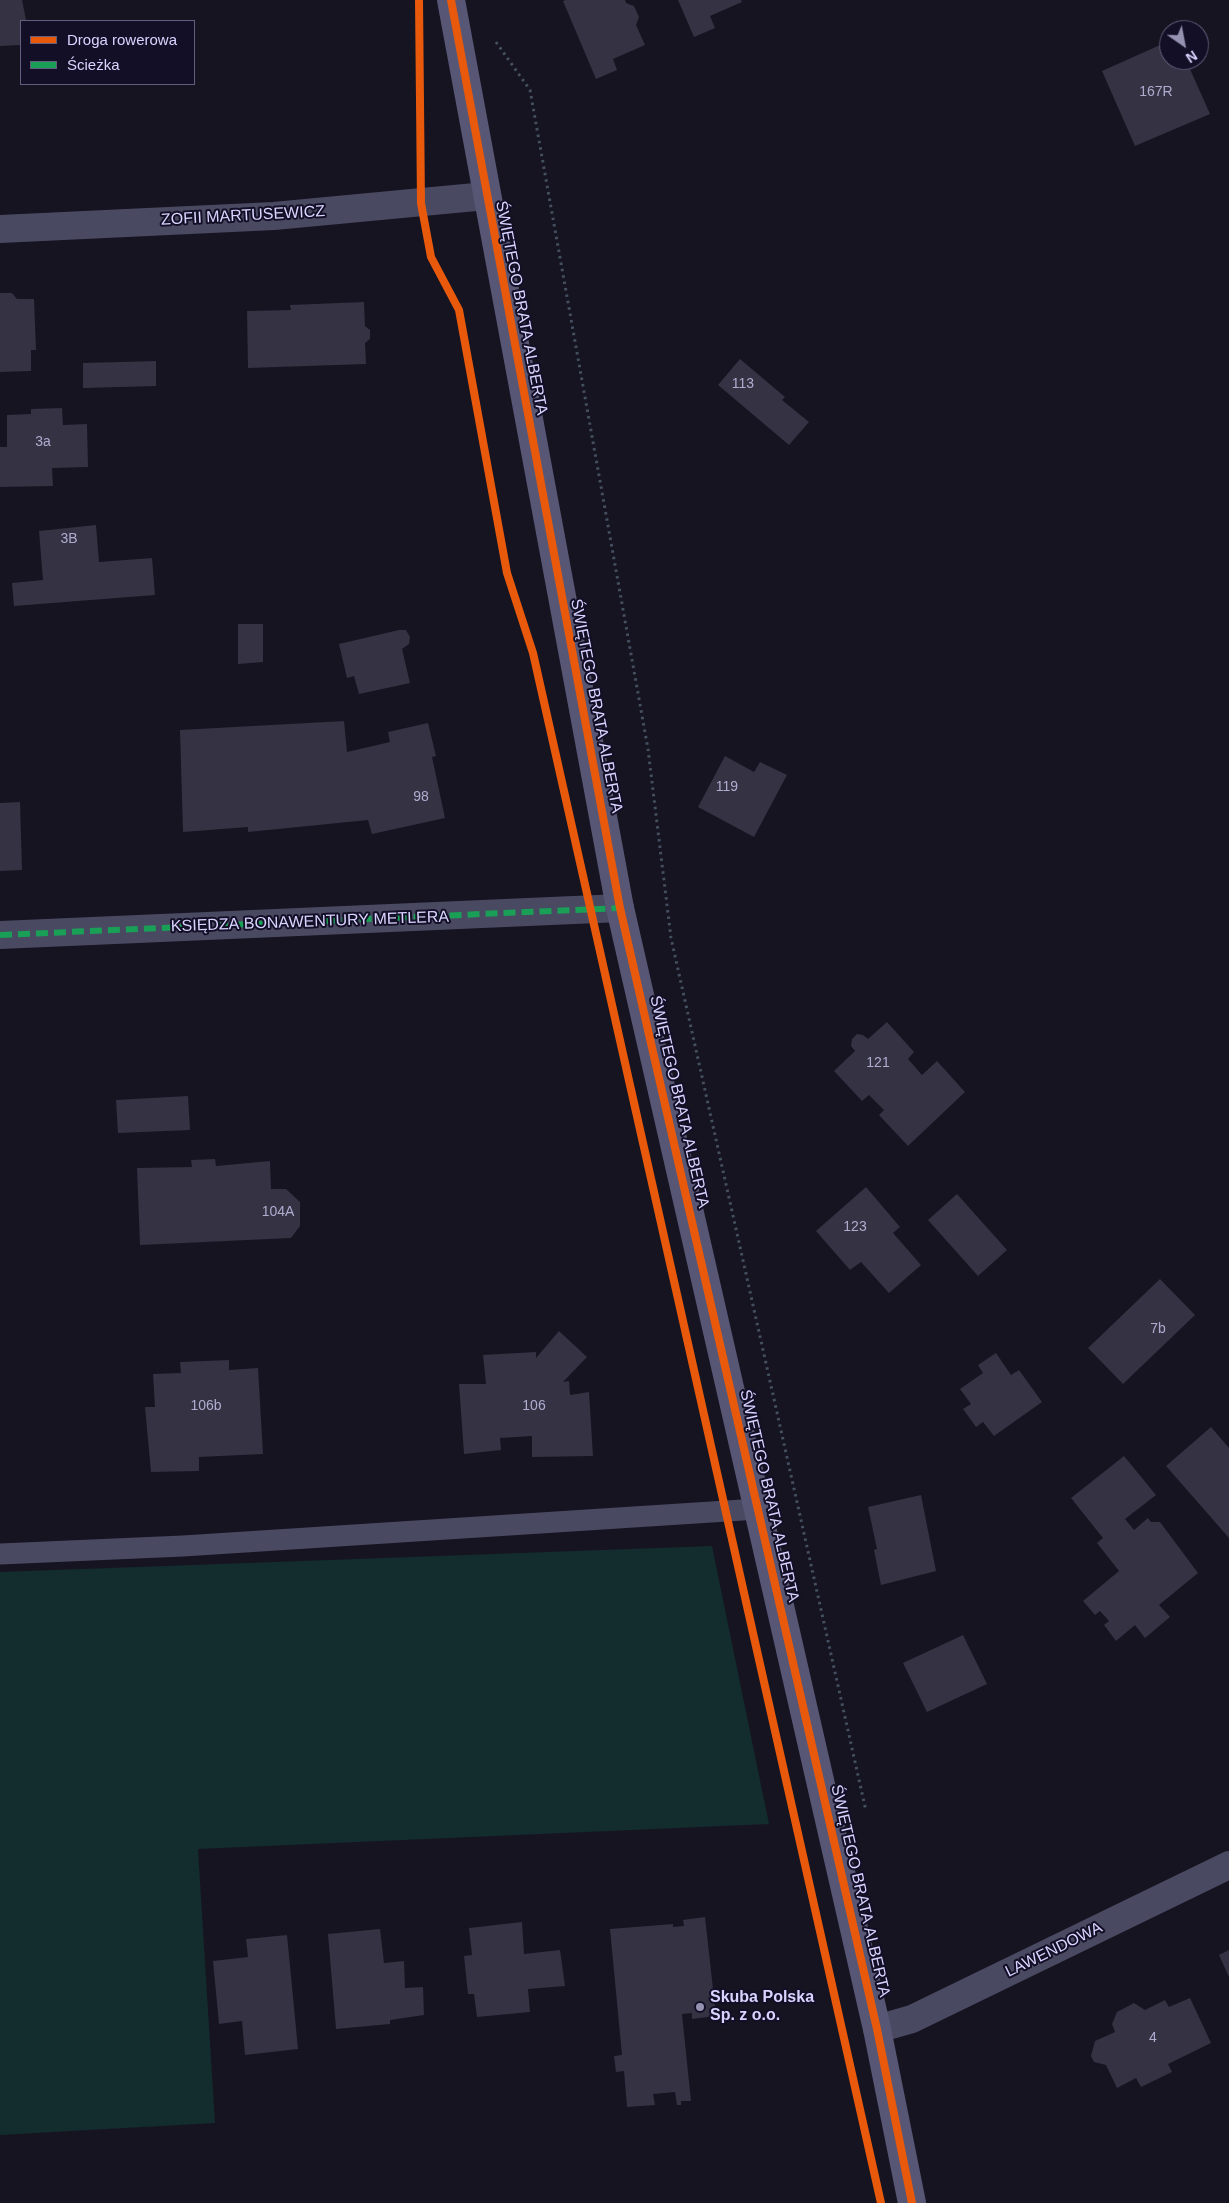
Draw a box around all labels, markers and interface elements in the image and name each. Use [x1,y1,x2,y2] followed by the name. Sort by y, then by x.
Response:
[20,20,195,85] legend
[1159,20,1209,70] north arrow
[67,31,177,48] text: Droga rowerowa
[1183,47,1200,66] text: N
[67,56,120,73] text: Ścieżka
[1139,84,1173,100] house number: 167R
[491,199,551,417] street label: ŚWIĘTEGO BRATA ALBERTA
[161,202,325,230] street label: ZOFII MARTUSEWICZ
[732,376,754,392] house number: 113
[35,434,51,450] house number: 3a
[60,531,78,547] house number: 3B
[566,597,626,815] street label: ŚWIĘTEGO BRATA ALBERTA
[716,779,738,795] house number: 119
[413,789,429,805] house number: 98
[171,908,449,936] street label: KSIĘDZA BONAWENTURY METLERA
[645,994,713,1210] street label: ŚWIĘTEGO BRATA ALBERTA
[866,1055,890,1071] house number: 121
[262,1204,294,1220] house number: 104A
[843,1219,867,1235] house number: 123
[1150,1321,1166,1337] house number: 7b
[735,1388,803,1604] street label: ŚWIĘTEGO BRATA ALBERTA
[190,1398,222,1414] house number: 106b
[522,1398,546,1414] house number: 106
[826,1783,894,1999] street label: ŚWIĘTEGO BRATA ALBERTA
[1002,1918,1106,1982] street label: LAWENDOWA
[710,1988,814,2026] place label: Skuba Polska Sp. z o.o.
[694,2001,706,2013] marker: Skuba Polska Sp. z o.o.
[1149,2030,1157,2046] house number: 4

